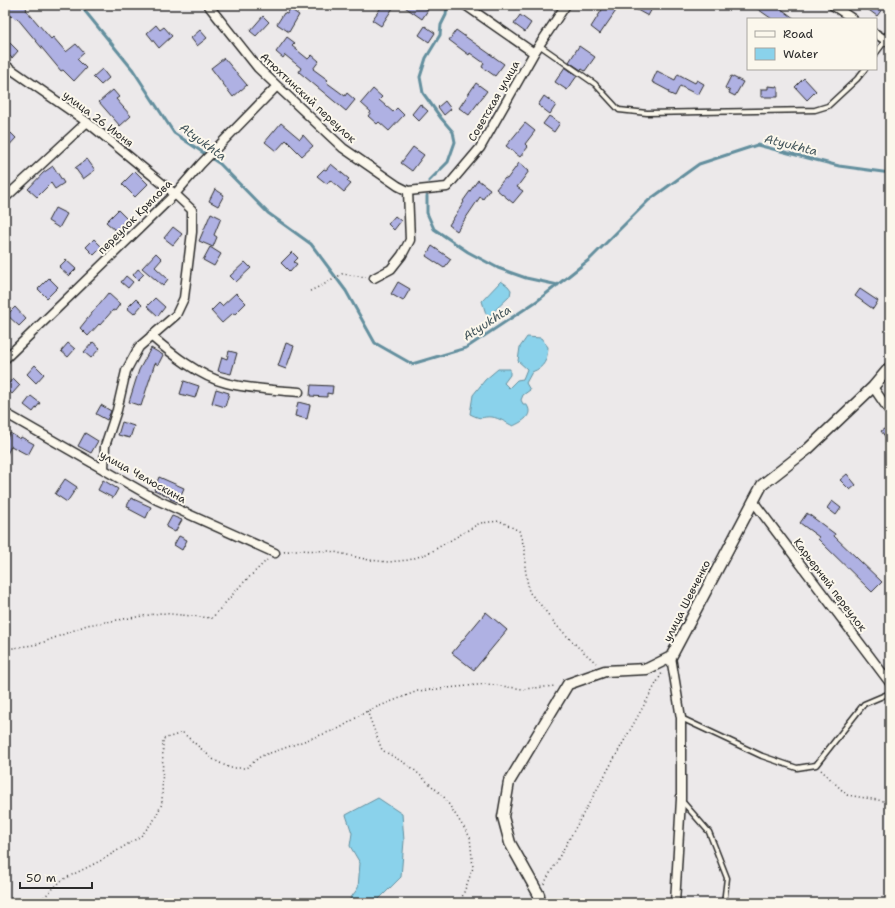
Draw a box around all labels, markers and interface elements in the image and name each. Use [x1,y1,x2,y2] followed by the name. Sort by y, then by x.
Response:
[747,18,877,70] legend
[783,26,814,42] text: Road
[783,46,819,62] text: Water
[257,50,359,147] street label: Атюхтинский переулок
[465,58,523,144] street label: Советская улица
[59,87,137,151] street label: улица 26 Июня
[176,120,230,164] water label: Atyukhta
[763,131,819,159] water label: Atyukhta
[94,176,176,258] street label: переулок Крылова
[460,302,514,344] water label: Atyukhta
[97,447,189,507] street label: улица Челюскина
[790,535,870,635] street label: Карьерный переулок
[660,557,714,645] street label: улица Шевченко
[20,864,92,890] scale bar
[26,870,56,886] text: 50 m

